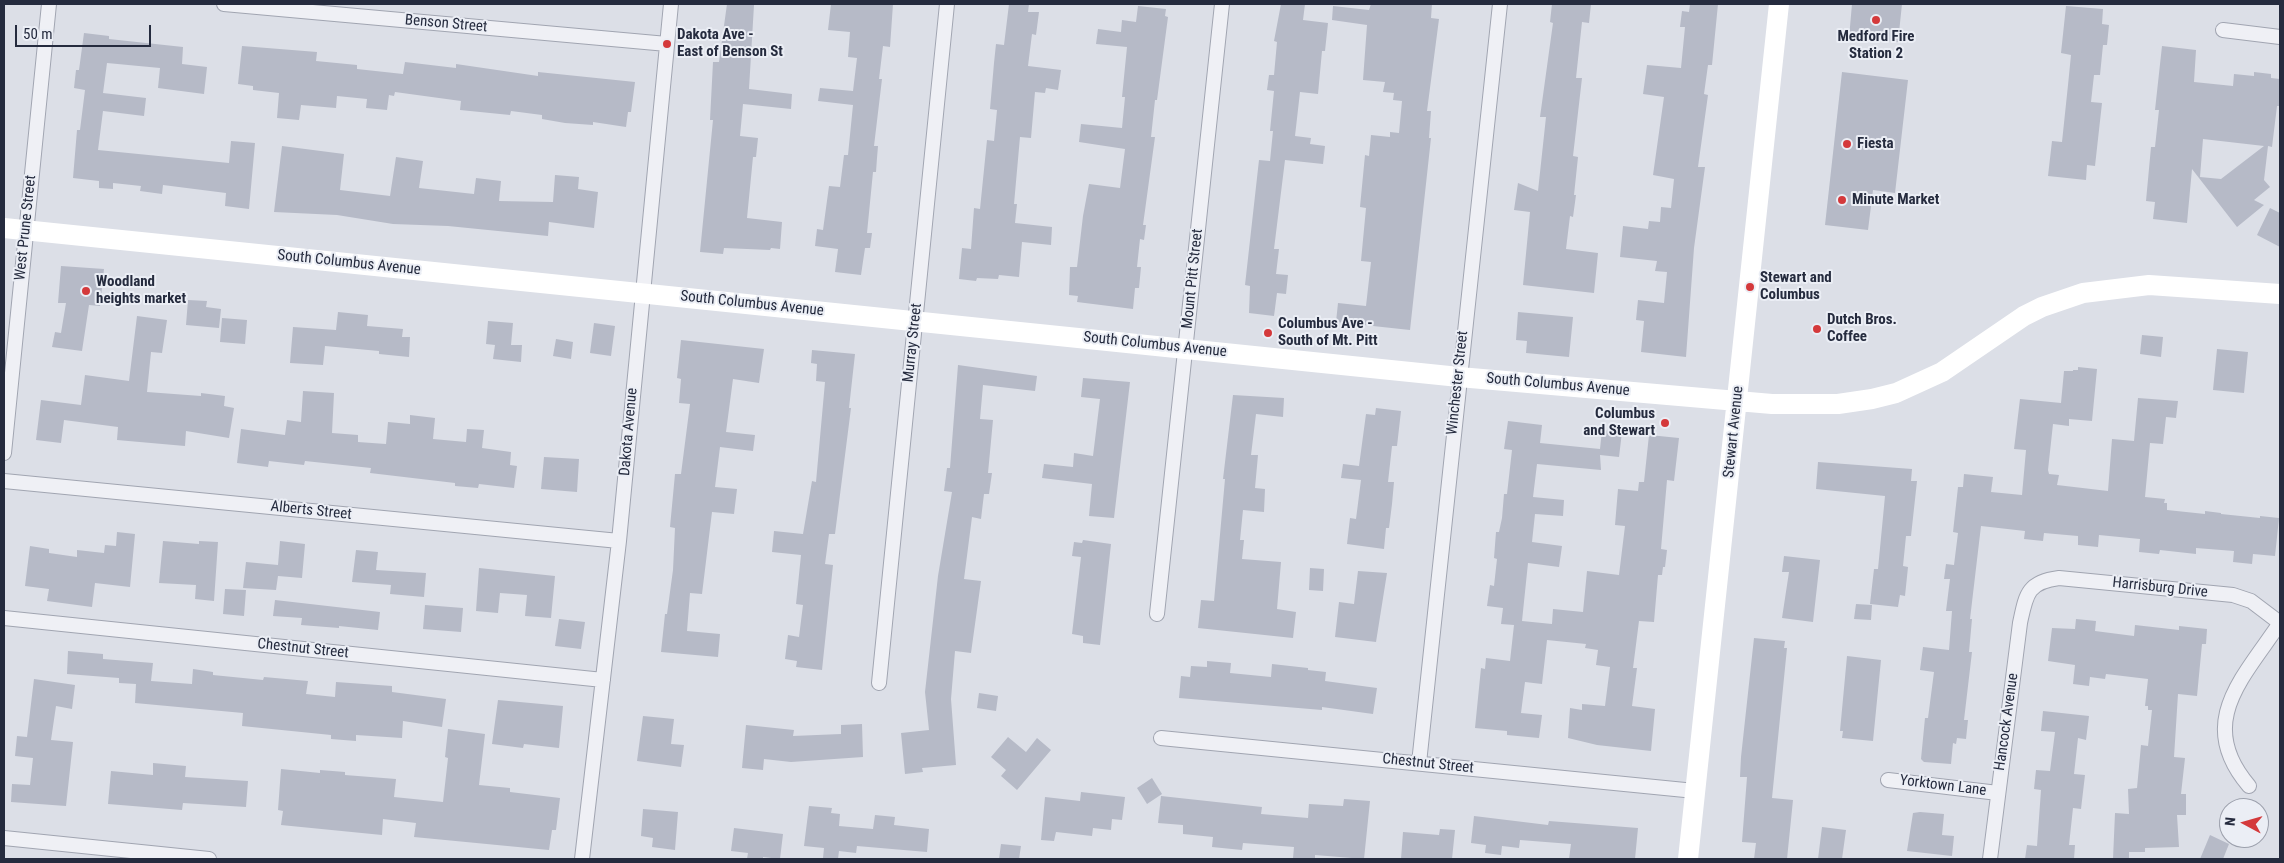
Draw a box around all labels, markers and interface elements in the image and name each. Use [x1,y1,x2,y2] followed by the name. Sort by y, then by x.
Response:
[404,11,488,37] street label: Benson Street
[1870,14,1882,26] marker: Medford Fire Station 2
[18,15,154,47] scale bar
[23,25,53,43] text: 50 m
[677,26,783,61] place label: Dakota Ave - East of Benson St
[1837,28,1915,63] place label: Medford Fire Station 2
[661,38,673,50] marker: Dakota Ave - East of Benson St
[1857,135,1894,153] place label: Fiesta
[1841,138,1853,150] marker: Fiesta
[12,174,40,282] street label: West Prune Street
[1852,191,1939,209] place label: Minute Market
[1836,194,1848,206] marker: Minute Market
[1179,228,1207,330] street label: Mount Pitt Street
[277,247,421,279] street label: South Columbus Avenue
[1760,269,1832,304] place label: Stewart and Columbus
[96,273,186,308] place label: Woodland heights market
[1744,281,1756,293] marker: Stewart and Columbus
[80,285,92,297] marker: Woodland heights market
[680,288,824,320] street label: South Columbus Avenue
[900,303,926,383] street label: Murray Street
[1827,311,1897,346] place label: Dutch Bros. Coffee
[1278,315,1377,350] place label: Columbus Ave - South of Mt. Pitt
[1811,323,1823,335] marker: Dutch Bros. Coffee
[1262,327,1274,339] marker: Columbus Ave - South of Mt. Pitt
[1083,329,1227,361] street label: South Columbus Avenue
[1444,330,1472,436] street label: Winchester Street
[1486,370,1630,400] street label: South Columbus Avenue
[1720,385,1748,479] street label: Stewart Avenue
[616,387,642,477] street label: Dakota Avenue
[1583,405,1655,440] place label: Columbus and Stewart
[1659,417,1671,429] marker: Columbus and Stewart
[270,498,352,524] street label: Alberts Street
[2111,574,2209,602] street label: Harrisburg Drive
[257,635,349,663] street label: Chestnut Street
[1991,672,2023,772] street label: Hancock Avenue
[1382,750,1474,778] street label: Chestnut Street
[1899,772,1987,800] street label: Yorktown Lane
[2219,798,2269,848] north arrow
[2222,816,2238,827] text: N

